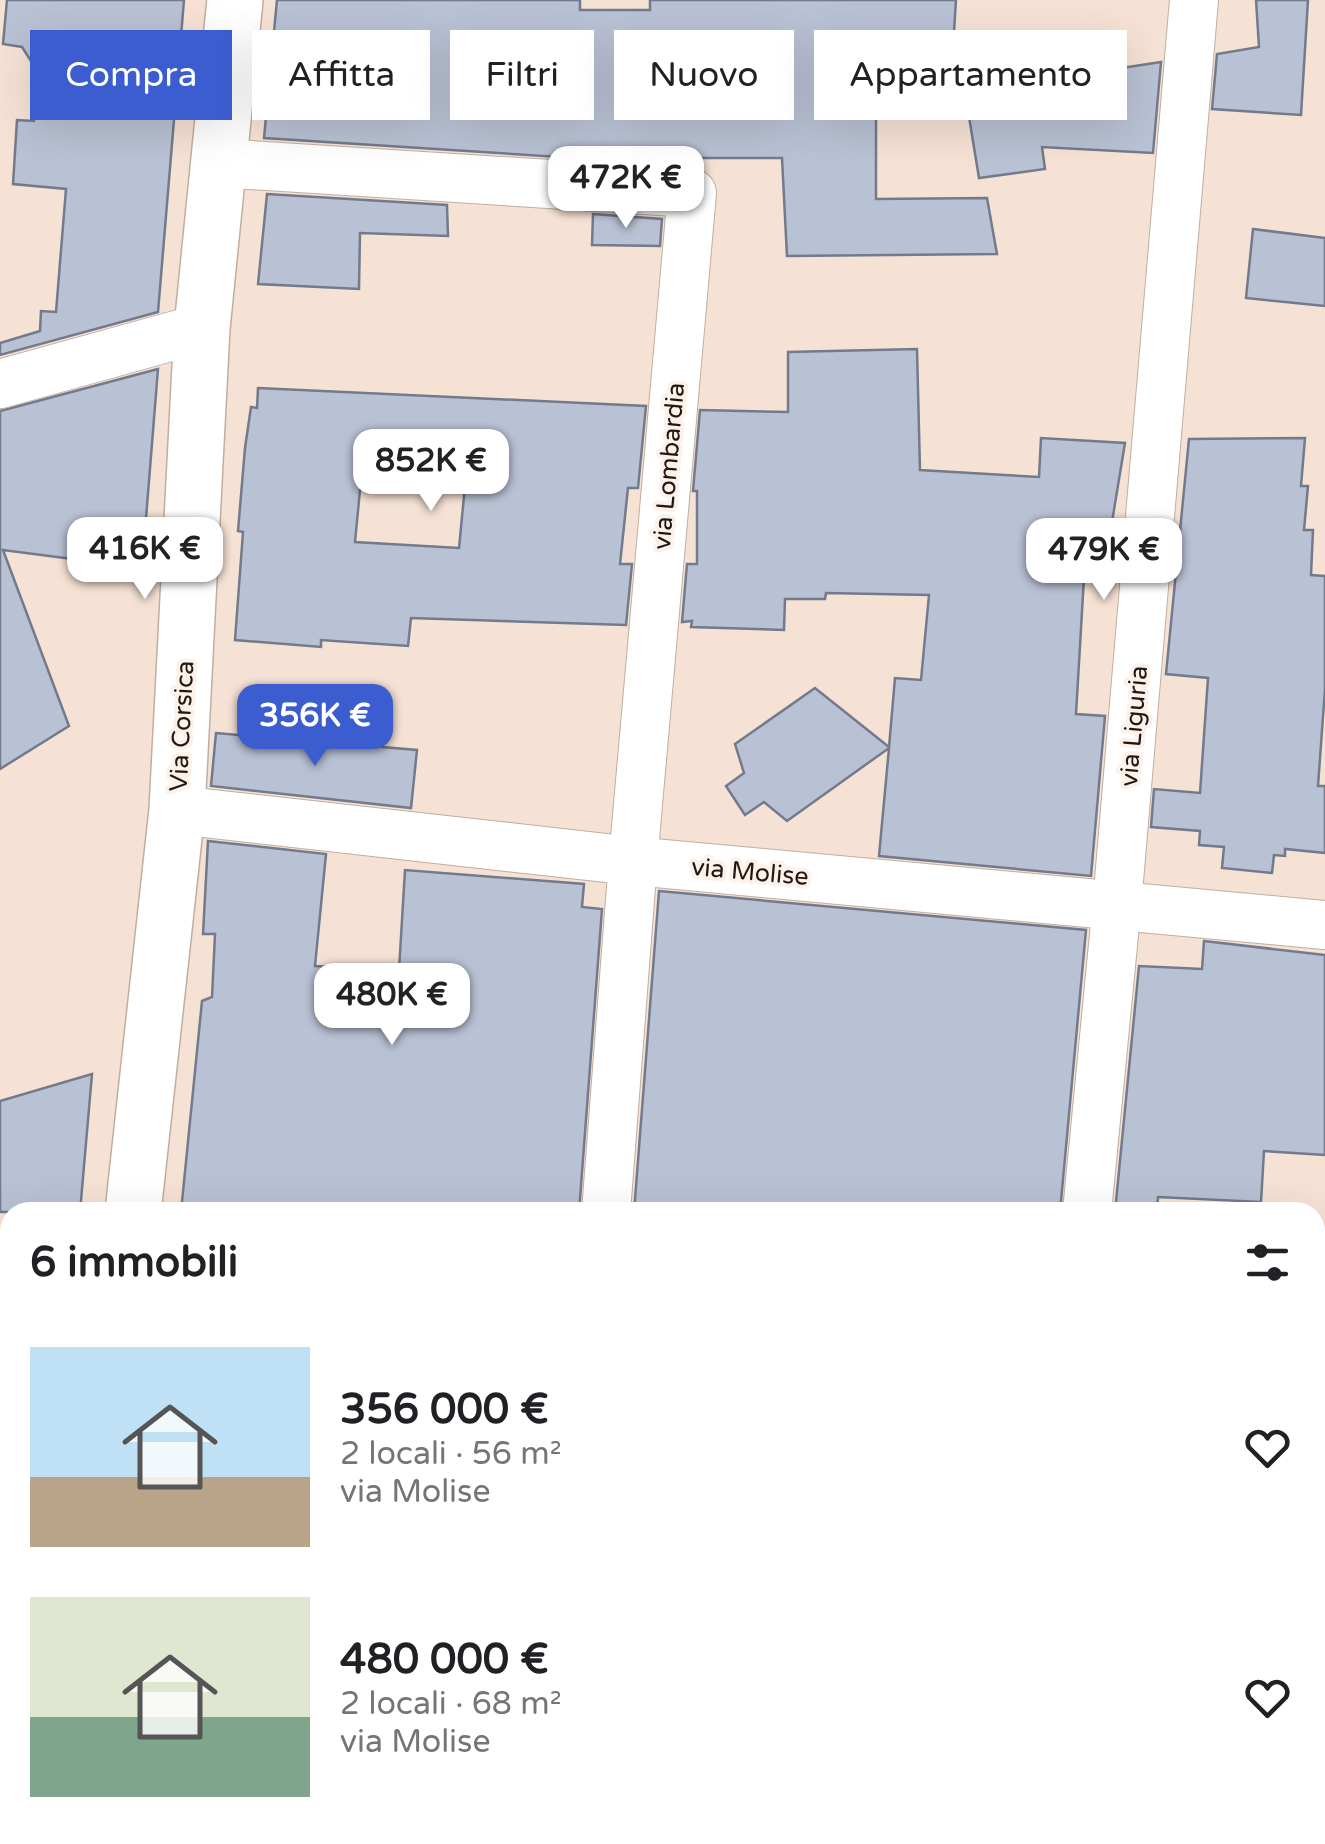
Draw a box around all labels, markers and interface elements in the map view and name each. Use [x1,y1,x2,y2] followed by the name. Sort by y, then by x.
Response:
[30,30,232,120] chip: Compra
[252,30,430,120] chip: Affitta
[450,30,594,120] chip: Filtri
[614,30,794,120] chip: Nuovo
[814,30,1127,120] chip: Appartamento
[545,146,707,231] pin: 472K €
[570,159,682,197] text: 472K €
[647,381,691,551] street label: via Lombardia
[350,429,512,514] pin: 852K €
[375,442,487,480] text: 852K €
[64,517,226,602] pin: 416K €
[1023,518,1185,603] pin: 479K €
[89,530,201,568] text: 416K €
[1048,531,1160,569] text: 479K €
[164,660,200,792] street label: Via Corsica
[1114,664,1154,788] street label: via Liguria
[234,684,396,769] pin: 356K €
[259,697,371,735] text: 356K €
[690,852,810,892] street label: via Molise
[311,963,473,1048] pin: 480K €
[336,976,448,1014] text: 480K €
[1240,1235,1295,1290] icon: filters
[30,1237,238,1288] text: 6 immobili
[340,1384,549,1435] text: 356 000 €
[110,1387,230,1507] icon: home
[1240,1420,1295,1475] icon: heart
[340,1435,562,1473] text: 2 locali · 56 m²
[340,1473,491,1511] text: via Molise
[340,1634,549,1685] text: 480 000 €
[110,1637,230,1757] icon: home
[1240,1670,1295,1725] icon: heart
[340,1685,562,1723] text: 2 locali · 68 m²
[340,1723,491,1761] text: via Molise

